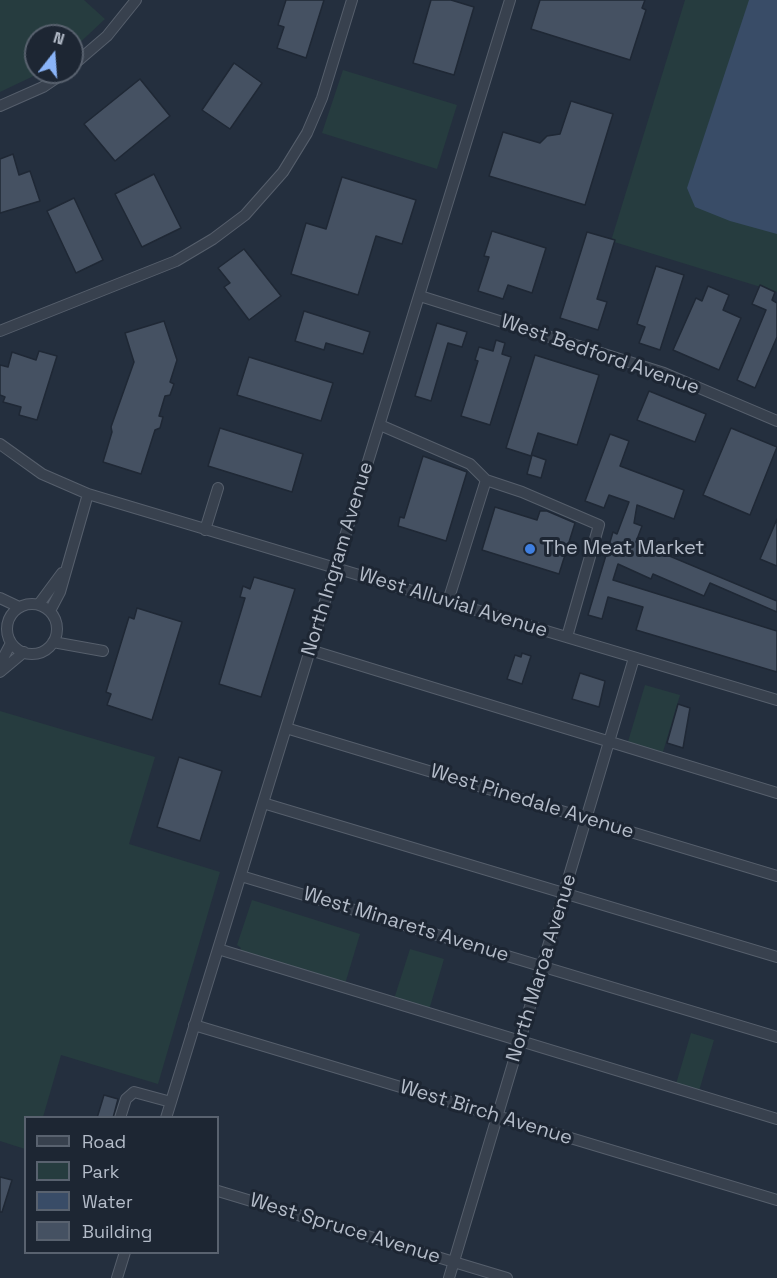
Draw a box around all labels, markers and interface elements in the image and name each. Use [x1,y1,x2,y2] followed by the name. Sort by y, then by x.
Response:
[24,24,84,84] north arrow
[51,27,67,50] text: N
[498,310,702,400] street label: West Bedford Avenue
[297,459,379,659] street label: North Ingram Avenue
[542,537,705,561] place label: The Meat Market
[523,542,537,556] marker: The Meat Market
[356,563,550,643] street label: West Alluvial Avenue
[427,760,637,844] street label: West Pinedale Avenue
[502,871,582,1065] street label: North Maroa Avenue
[300,882,512,968] street label: West Minarets Avenue
[397,1075,575,1151] street label: West Birch Avenue
[24,1116,219,1254] legend
[82,1130,126,1153] text: Road
[82,1160,119,1183] text: Park
[247,1189,443,1269] street label: West Spruce Avenue
[82,1190,133,1213] text: Water
[82,1220,152,1243] text: Building

